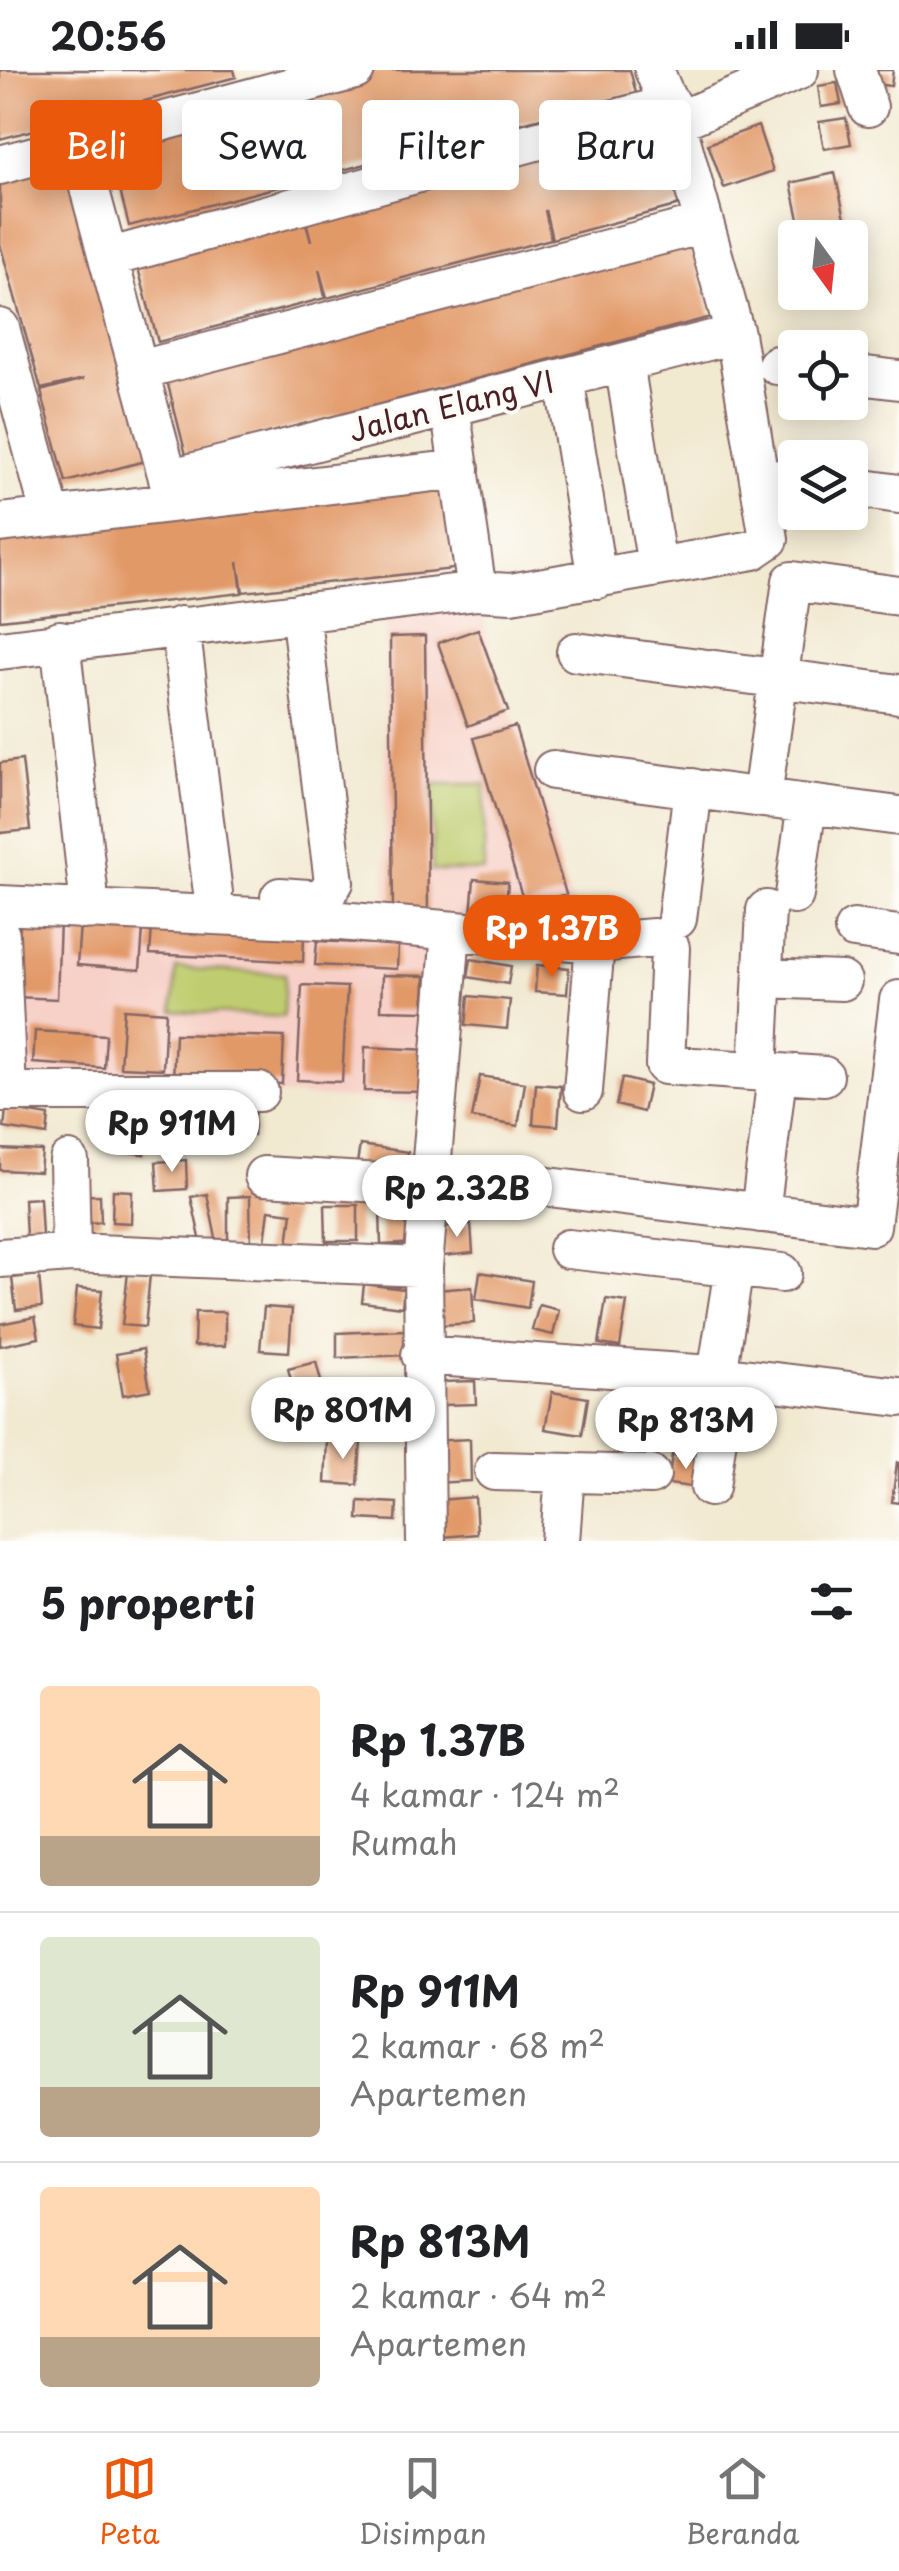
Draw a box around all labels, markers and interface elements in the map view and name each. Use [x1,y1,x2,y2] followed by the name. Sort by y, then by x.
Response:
[50,7,166,64] text: 20:56
[30,100,162,190] chip: Beli
[182,100,342,190] chip: Sewa
[362,100,519,190] chip: Filter
[539,100,691,190] chip: Baru
[778,220,868,310] north arrow
[778,220,868,530] map controls
[778,330,868,420] button: locate
[344,357,559,452] street label: Jalan Elang VI
[778,440,868,530] button: layers
[449,895,655,980] pin: Rp 1.37B
[485,903,619,951] text: Rp 1.37B
[80,1090,264,1175] pin: Rp 911M
[107,1098,237,1146] text: Rp 911M
[354,1155,560,1240] pin: Rp 2.32B
[384,1163,530,1211] text: Rp 2.32B
[251,1377,435,1462] pin: Rp 801M
[273,1385,413,1433] text: Rp 801M
[594,1387,778,1472] pin: Rp 813M
[617,1395,755,1443] text: Rp 813M
[40,1570,255,1633] text: 5 properti
[804,1574,859,1629] icon: filters
[350,1707,526,1770] text: Rp 1.37B
[120,1726,240,1846] icon: home
[350,1770,620,1818] text: 4 kamar · 124 m²
[350,1818,458,1866] text: Rumah
[350,1958,520,2021] text: Rp 911M
[120,1977,240,2097] icon: home
[350,2021,605,2069] text: 2 kamar · 68 m²
[350,2069,527,2117] text: Apartemen
[350,2208,531,2271] text: Rp 813M
[120,2227,240,2347] icon: home
[350,2271,607,2319] text: 2 kamar · 64 m²
[350,2319,527,2367] text: Apartemen
[100,2451,160,2554] tab: Peta
[359,2451,487,2554] tab: Disimpan
[686,2451,799,2554] tab: Beranda

